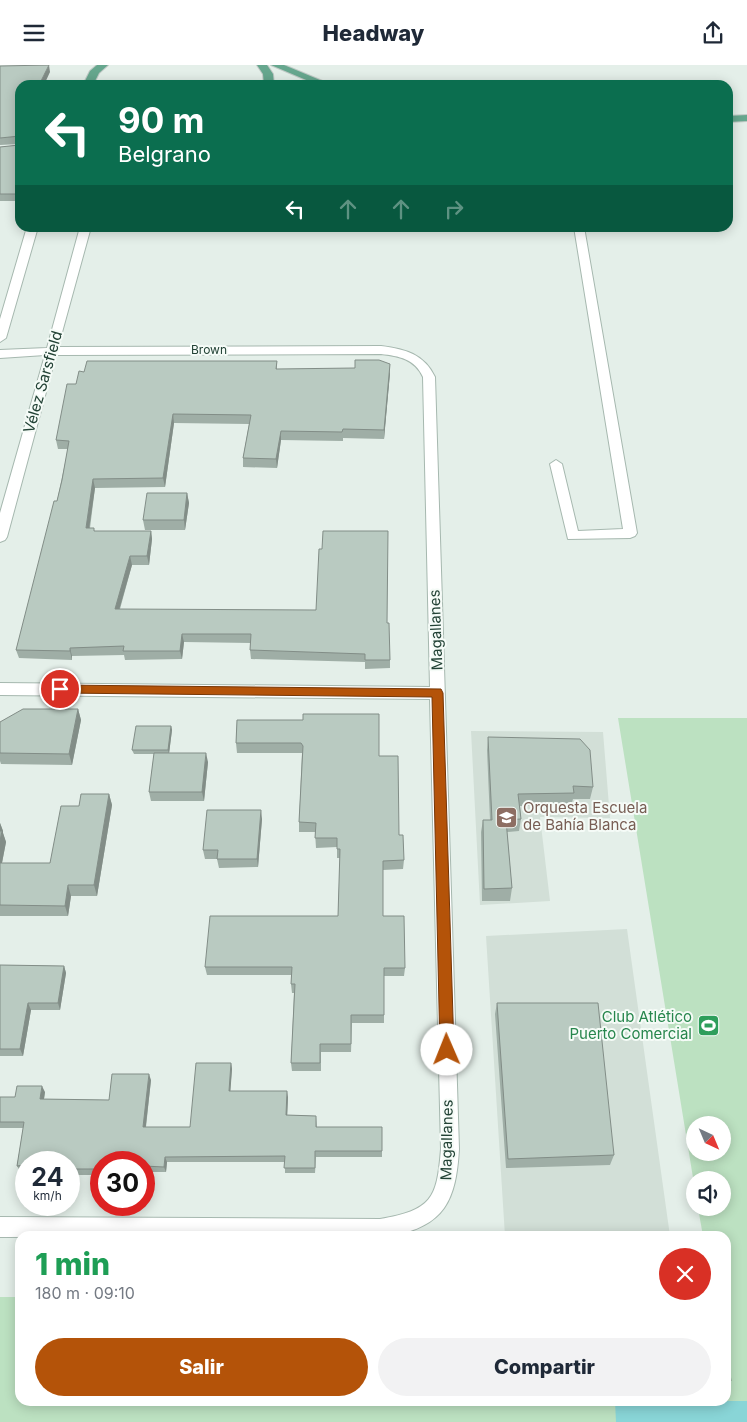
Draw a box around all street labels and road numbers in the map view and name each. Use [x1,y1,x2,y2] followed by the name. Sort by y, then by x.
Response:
[19,329,66,435] street label: Vélez Sarsfield
[191,342,227,357] street label: Brown
[425,589,446,671] street label: Magallanes
[436,1099,457,1181] street label: Magallanes

